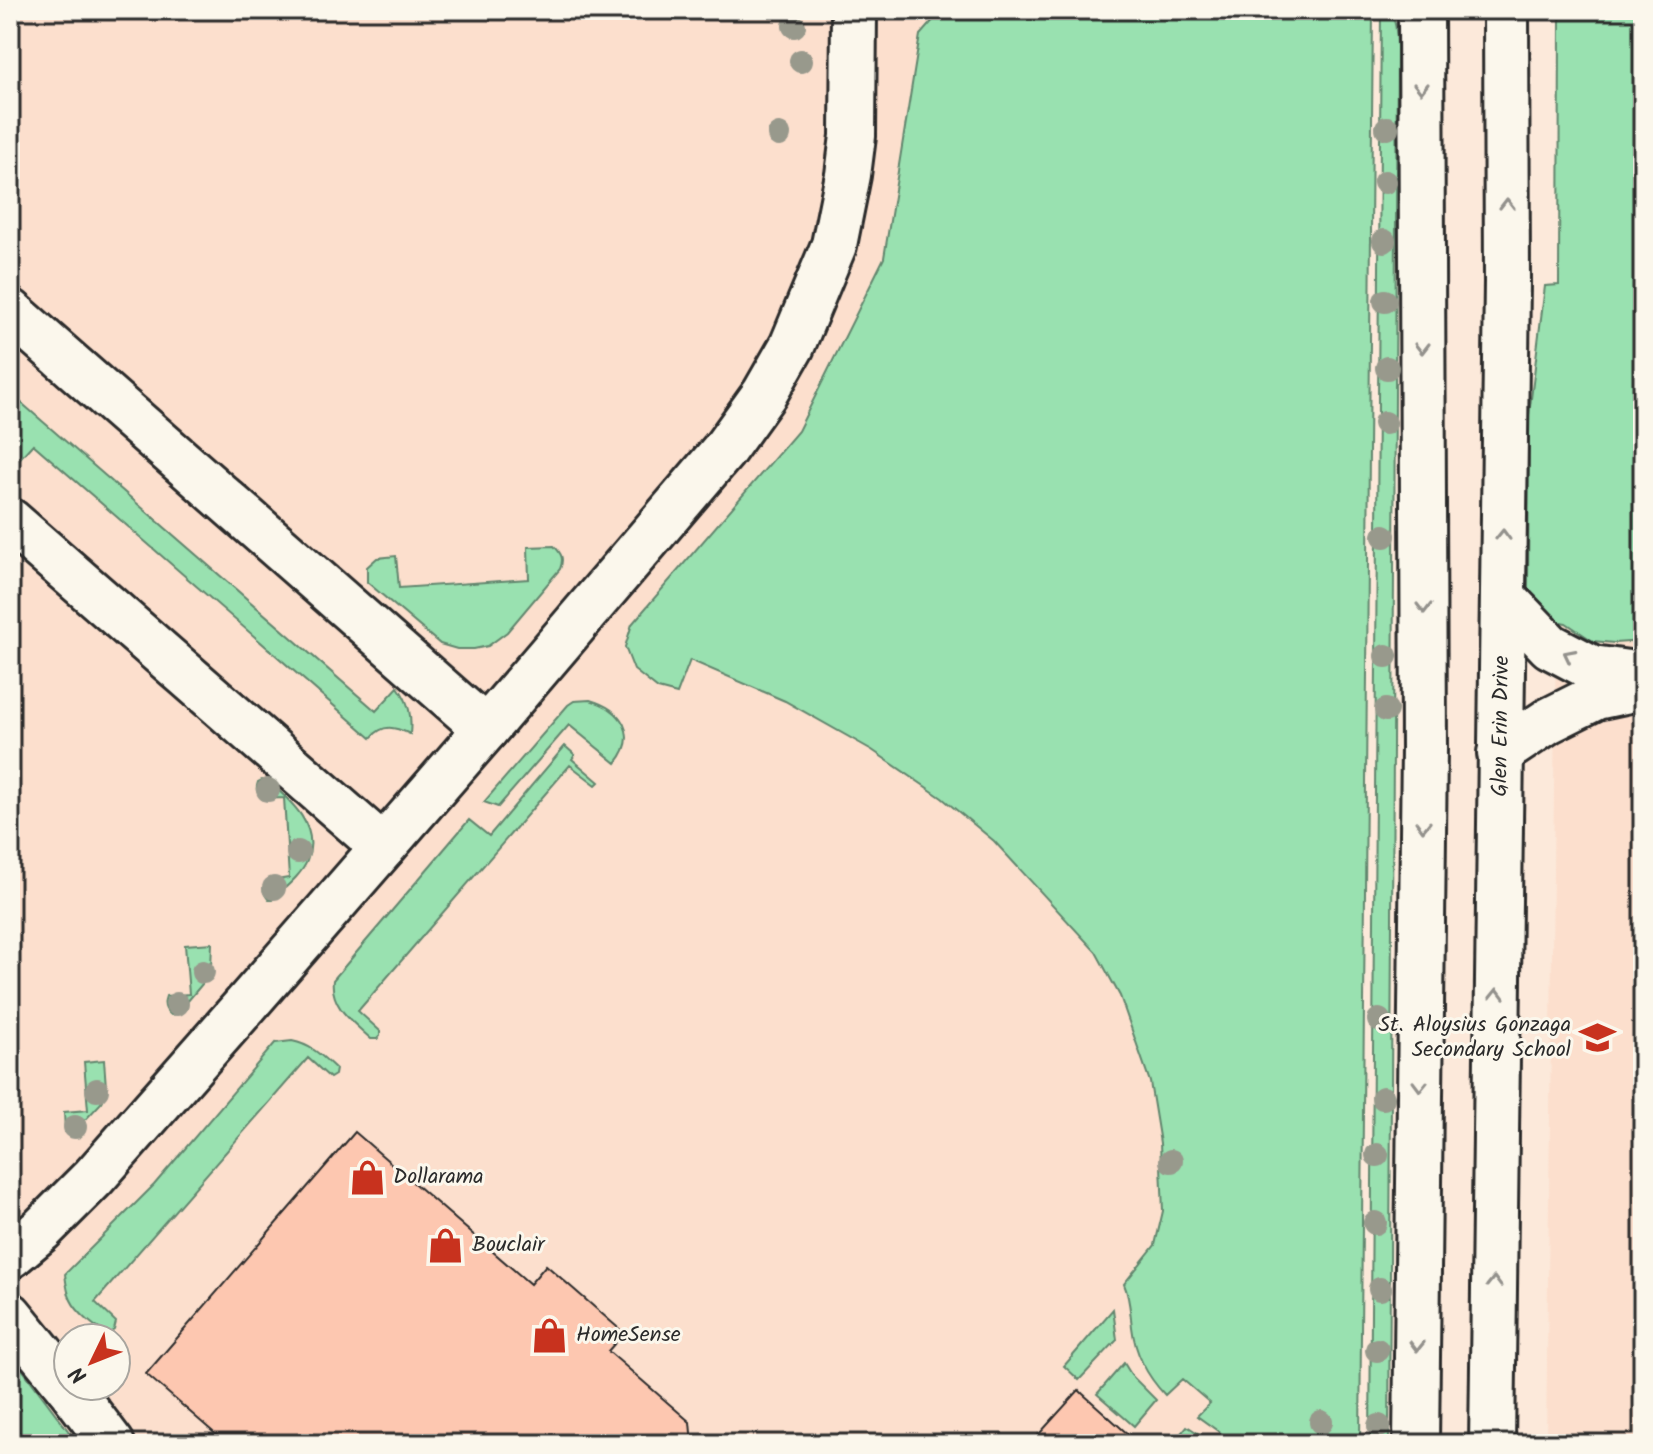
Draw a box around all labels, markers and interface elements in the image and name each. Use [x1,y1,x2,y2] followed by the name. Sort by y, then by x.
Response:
[1412,82,1430,95] one-way arrow
[1498,197,1516,210] one-way arrow
[1414,342,1431,355] one-way arrow
[1495,528,1512,541] one-way arrow
[1415,602,1433,615] one-way arrow
[1562,650,1577,665] one-way arrow
[1483,655,1520,797] street label: Glen Erin Drive
[1414,820,1432,833] one-way arrow
[1488,987,1506,1000] one-way arrow
[1378,1008,1572,1068] place label: St. Aloysius Gonzaga Secondary School
[1578,1019,1616,1057] school or university icon: St. Aloysius Gonzaga Secondary School
[1411,1080,1429,1093] one-way arrow
[348,1158,386,1196] shop icon: Dollarama
[393,1160,484,1195] place label: Dollarama
[427,1226,465,1264] shop icon: Bouclair
[472,1228,546,1263] place label: Bouclair
[1485,1275,1503,1288] one-way arrow
[531,1316,569,1354] shop icon: HomeSense
[576,1318,681,1353] place label: HomeSense
[52,1322,132,1402] north arrow
[1408,1340,1426,1353] one-way arrow
[62,1357,97,1391] text: N

